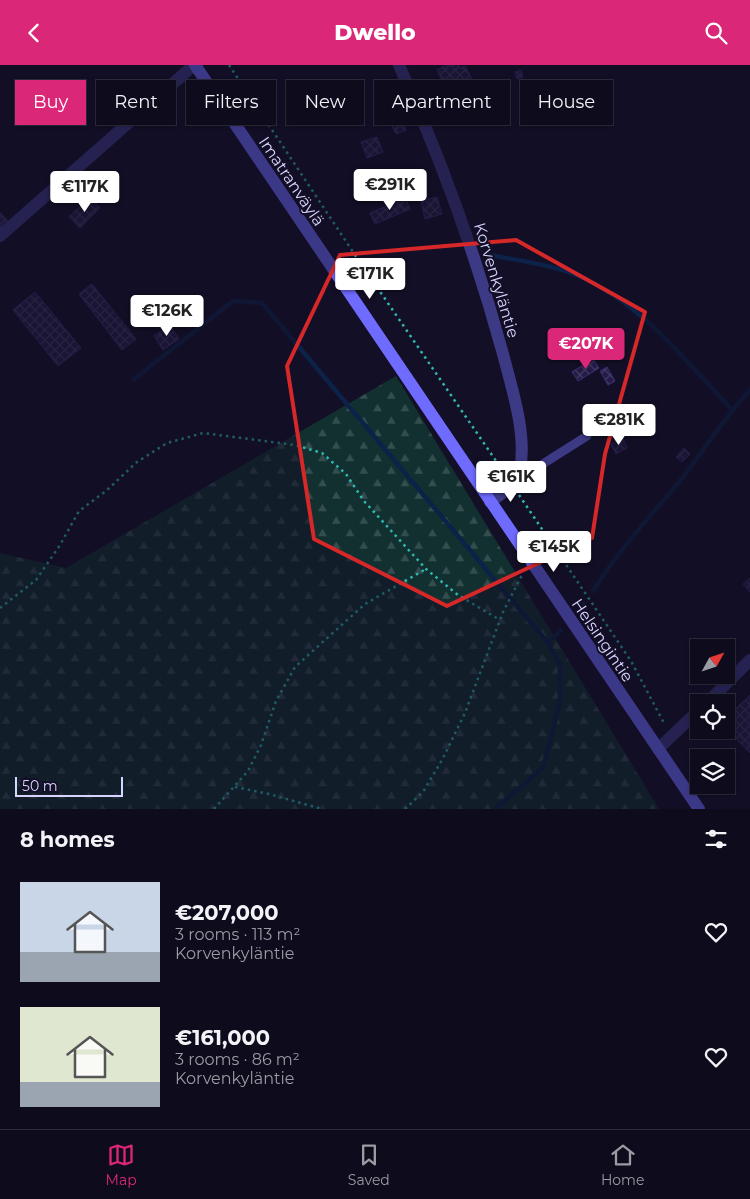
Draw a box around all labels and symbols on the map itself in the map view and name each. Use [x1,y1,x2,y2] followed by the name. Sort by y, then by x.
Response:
[255,133,328,230] street label: Imatranväylä
[355,169,425,211] pin: €291K
[50,171,120,213] pin: €117K
[470,220,523,340] street label: Korvenkyläntie
[335,257,405,300] pin: €171K
[132,295,202,337] pin: €126K
[551,327,621,370] pin: €207K
[584,403,654,446] pin: €281K
[476,461,546,503] pin: €161K
[519,531,589,573] pin: €145K
[568,595,637,686] street label: Helsingintie
[690,639,735,684] north arrow
[15,774,122,797] scale bar

